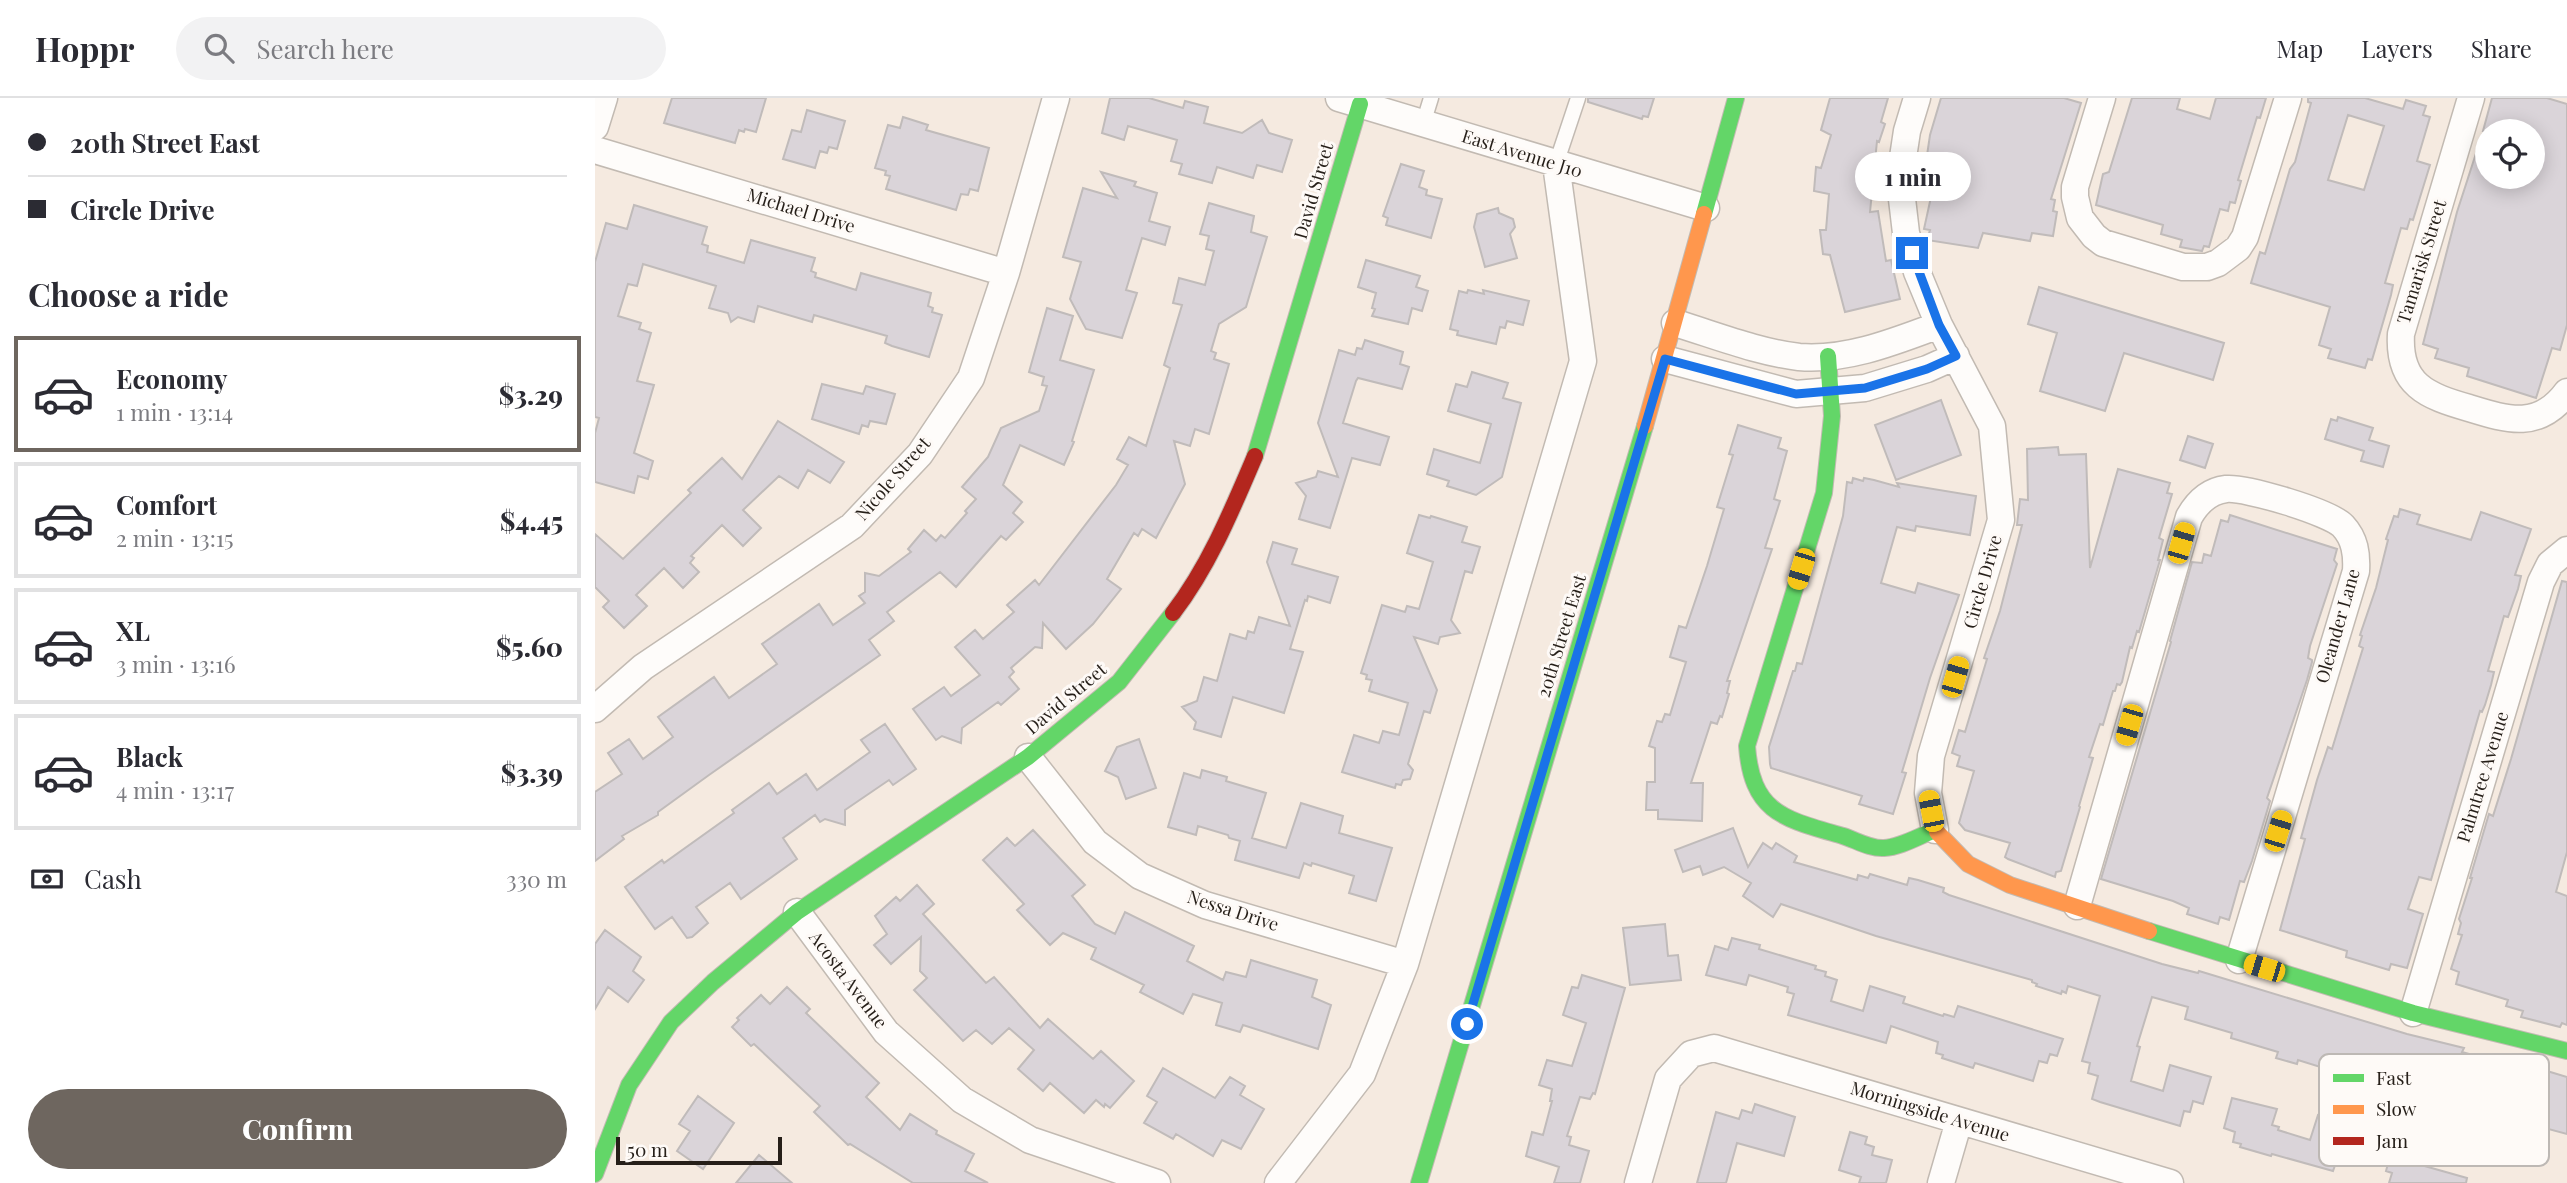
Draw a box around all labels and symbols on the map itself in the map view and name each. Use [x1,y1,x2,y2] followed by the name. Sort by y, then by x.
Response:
[1459,123,1586,183] street label: East Avenue J10
[1288,139,1338,242] street label: David Street
[1854,152,1970,200] callout: 1 min
[744,182,858,238] street label: Michael Drive
[2391,196,2452,327] street label: Tamarisk Street
[1896,237,1928,269] route end
[849,431,936,525] street label: Nicole Street
[2166,520,2197,566] car
[1957,532,2007,631] street label: Circle Drive
[1785,546,1818,592] car
[2309,566,2365,686] street label: Oleander Lane
[1531,571,1591,700] street label: 20th Street East
[1940,654,1971,700] car
[1020,657,1112,739] street label: David Street
[2114,702,2145,748] car
[2451,708,2513,845] street label: Palmtree Avenue
[1917,788,1946,834] car
[2262,808,2295,854] car
[1184,884,1282,936] street label: Nessa Drive
[804,925,893,1033] street label: Acosta Avenue
[2241,952,2288,984] car
[1451,1008,1483,1040] route start
[2319,1054,2549,1166] legend
[2376,1064,2412,1090] text: Fast
[1848,1075,2013,1147] street label: Morningside Avenue
[2376,1095,2417,1121] text: Slow
[2375,1127,2408,1153] text: Jam
[616,1134,782,1166] scale bar

